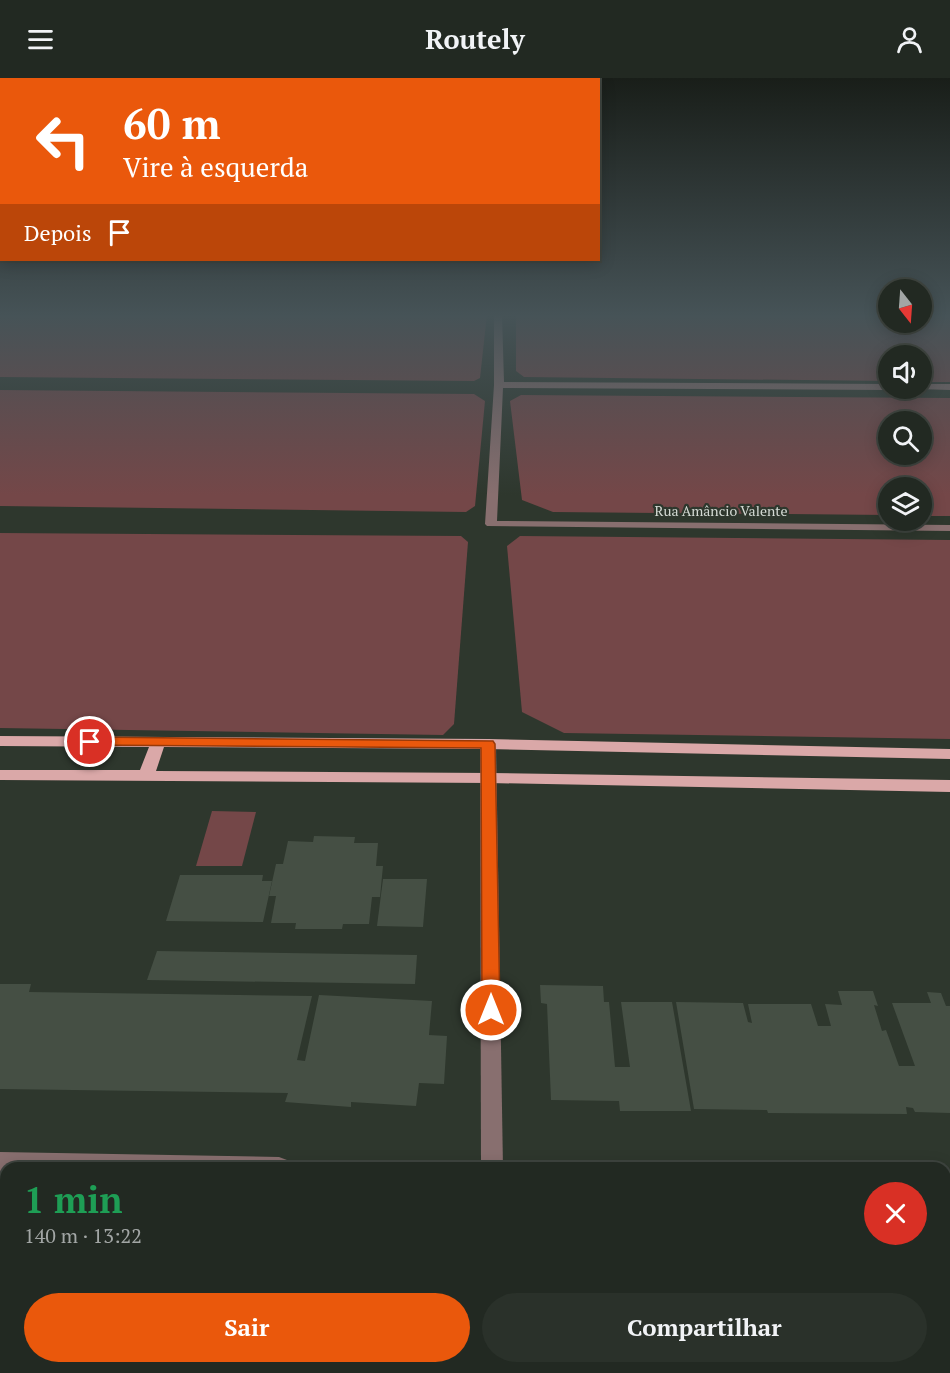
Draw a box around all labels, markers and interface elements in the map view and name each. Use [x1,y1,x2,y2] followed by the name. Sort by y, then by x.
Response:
[425,21,525,57] text: Routely
[24,23,57,56] icon: menu
[893,23,926,56] icon: person
[123,95,221,151] text: 60 m
[24,102,102,180] icon: left
[123,149,308,185] text: Vire à esquerda
[103,216,136,249] icon: arrive
[24,218,91,247] text: Depois
[878,279,932,333] north arrow
[878,279,932,531] map controls
[878,345,932,399] button: sound
[878,411,932,465] button: search
[878,477,932,531] button: layers
[655,501,788,520] street label: Rua Amâncio Valente
[64,716,115,767] pin
[73,725,106,758] icon: arrive
[459,978,523,1042] position arrow
[24,1176,122,1223] text: 1 min
[864,1182,927,1245] button: close
[24,1222,142,1249] text: 140 m · 13:22
[24,1293,470,1362] button: Sair
[482,1293,927,1362] button: Compartilhar

